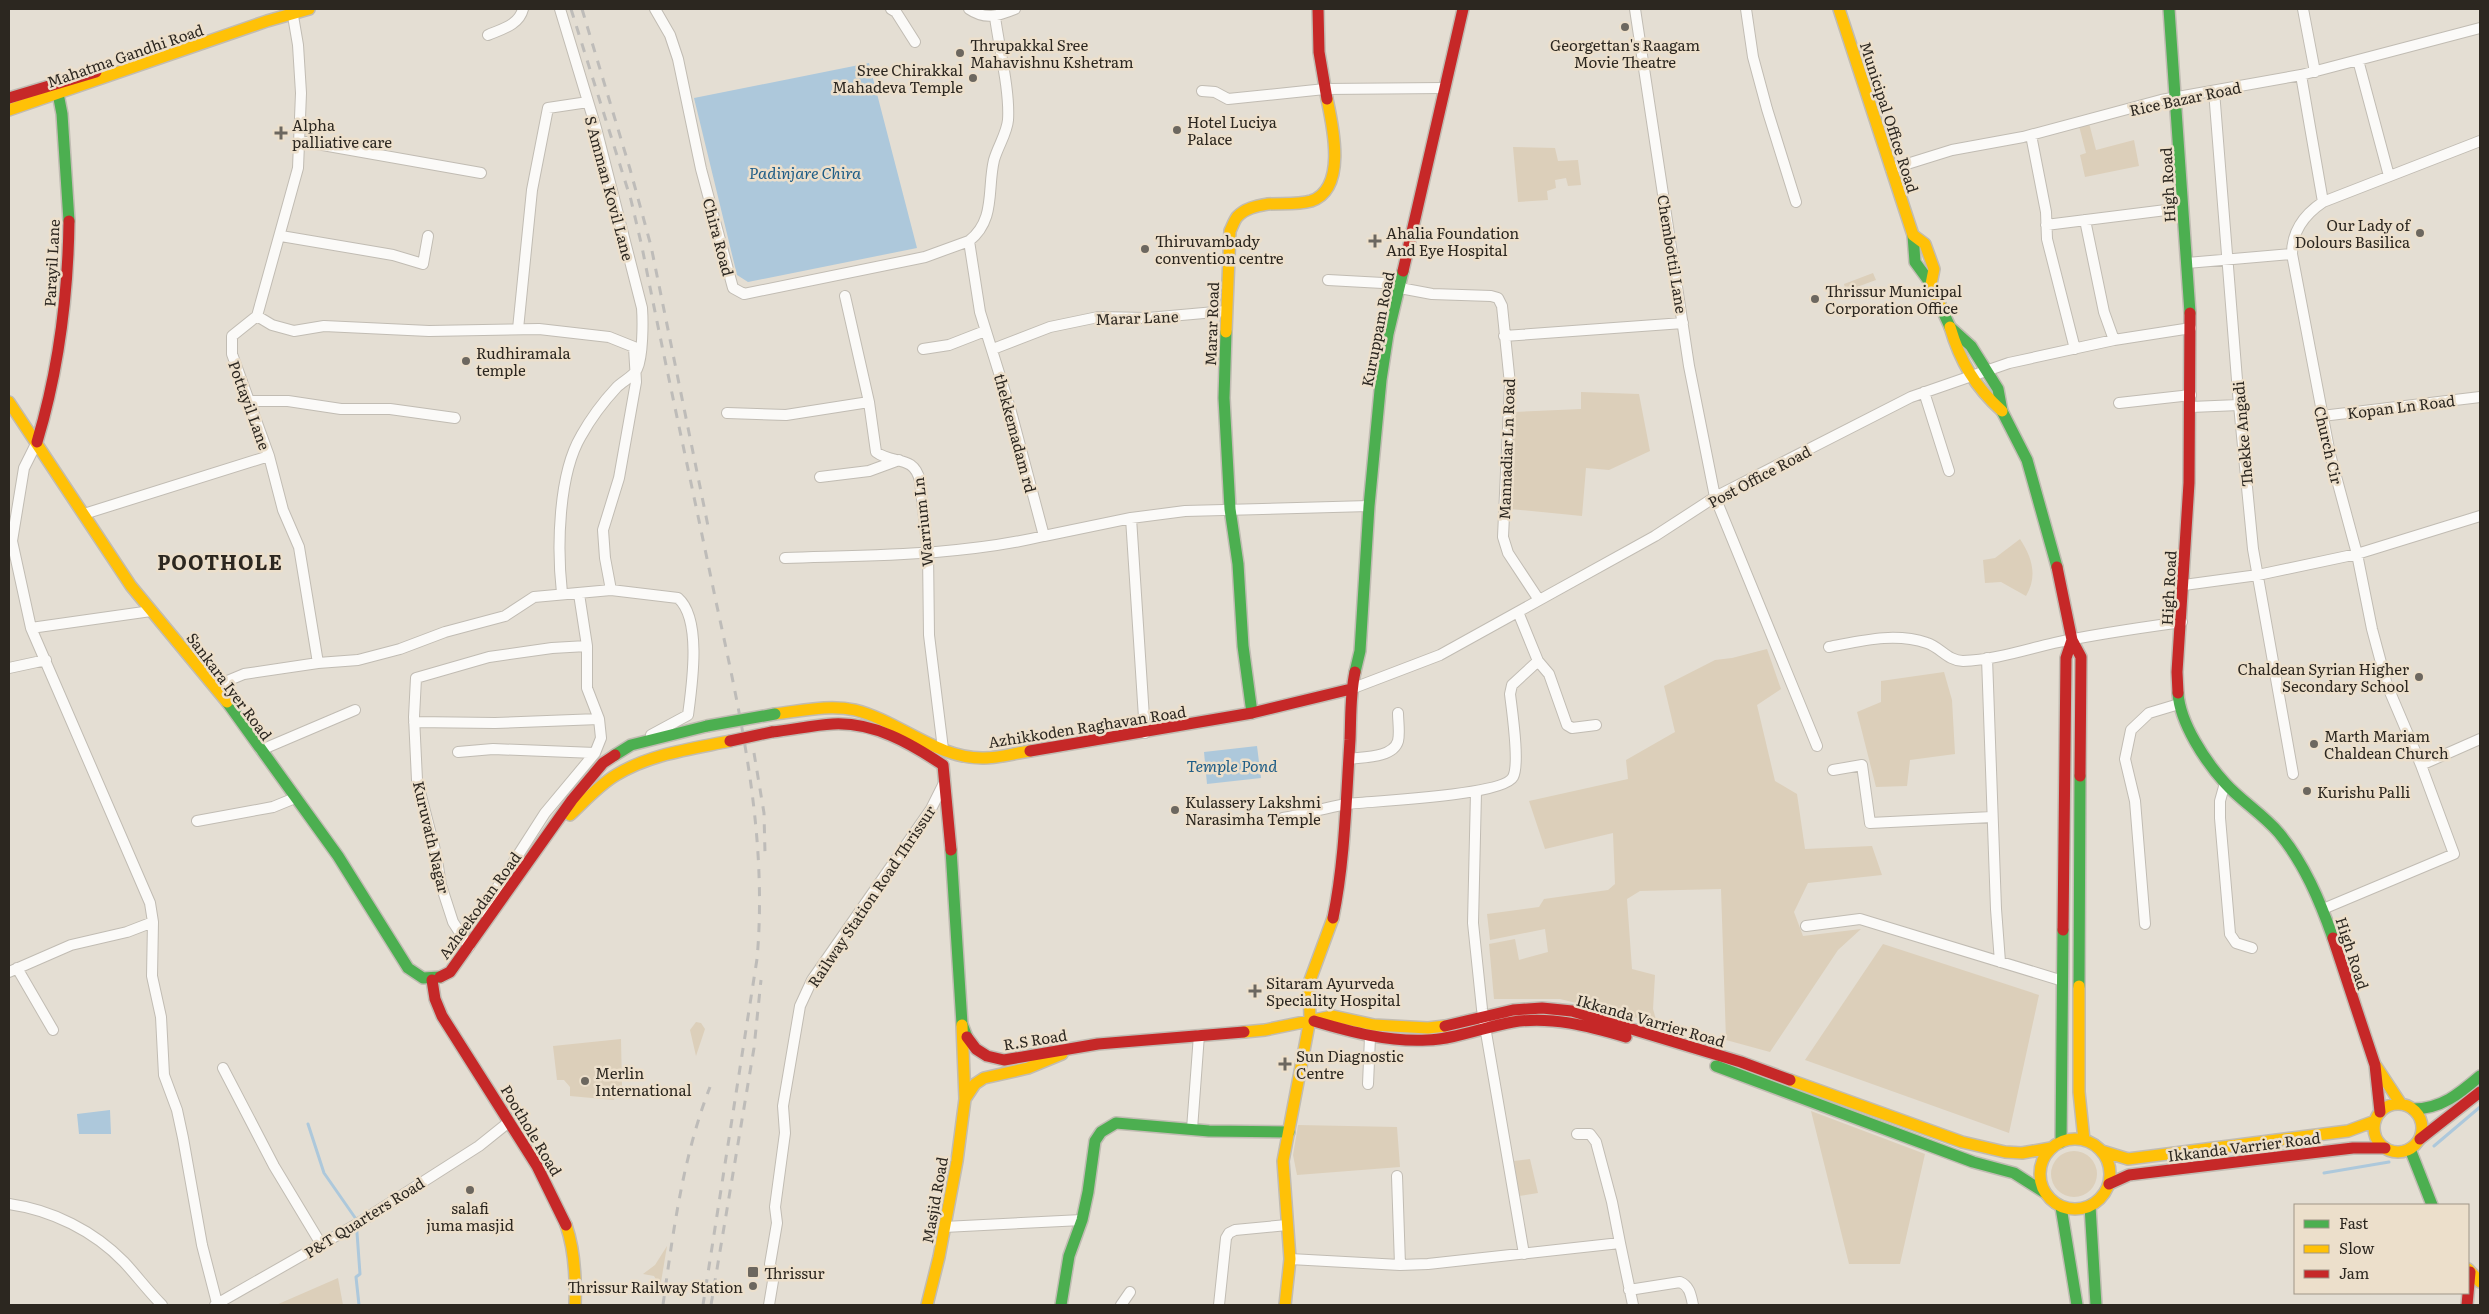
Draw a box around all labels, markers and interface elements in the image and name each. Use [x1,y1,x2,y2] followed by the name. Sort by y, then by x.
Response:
[44,17,206,93] street label: Mahatma Gandhi Road
[1619,21,1631,33] marker: Georgettan's Raagam Movie Theatre
[970,33,1134,73] place label: Thrupakkal Sree Mahavishnu Kshetram
[1550,33,1700,73] place label: Georgettan's Raagam Movie Theatre
[1855,39,1925,195] street label: Municipal Office Road
[954,47,966,59] marker: Thrupakkal Sree Mahavishnu Kshetram
[832,58,963,98] place label: Sree Chirakkal Mahadeva Temple
[967,72,979,84] marker: Sree Chirakkal Mahadeva Temple
[2127,75,2243,121] street label: Rice Bazar Road
[1187,110,1278,150] place label: Hotel Luciya Palace
[292,113,392,153] place label: Alpha palliative care
[580,113,640,263] street label: S Amman Kovil Lane
[1171,124,1183,136] marker: Hotel Luciya Palace
[274,126,288,140] marker: Alpha palliative care
[2154,147,2180,223] street label: High Road
[749,160,862,184] water label: Padinjare Chira
[1652,193,1694,315] street label: Chembottil Lane
[698,195,740,279] street label: Chira Road
[2295,213,2411,253] place label: Our Lady of Dolours Basilica
[37,218,65,308] street label: Parayil Lane
[1386,221,1519,261] place label: Ahalia Foundation And Eye Hospital
[2414,227,2426,239] marker: Our Lady of Dolours Basilica
[1155,229,1284,269] place label: Thiruvambady convention centre
[1368,234,1382,248] marker: Ahalia Foundation And Eye Hospital
[1139,243,1151,255] marker: Thiruvambady convention centre
[1355,269,1399,389] street label: Kuruppam Road
[1825,279,1962,319] place label: Thrissur Municipal Corporation Office
[1198,282,1224,366] street label: Marar Road
[1809,293,1821,305] marker: Thrissur Municipal Corporation Office
[1095,304,1179,330] street label: Marar Lane
[476,341,572,381] place label: Rudhiramala temple
[460,355,472,367] marker: Rudhiramala temple
[223,357,277,453] street label: Pottayil Lane
[989,371,1043,495] street label: thekkemadam rd
[1492,378,1520,520] street label: Mannadiar Ln Road
[2226,380,2258,488] street label: Thekke Angadi
[2346,388,2456,424] street label: Kopan Ln Road
[2309,404,2349,486] street label: Church Cir
[1703,439,1815,513] street label: Post Office Road
[906,476,938,568] street label: Warrium Ln
[157,546,283,576] district label: POOTHOLE
[2155,550,2181,626] street label: High Road
[182,627,278,745] street label: Sankara Iyer Road
[2237,657,2409,697] place label: Chaldean Syrian Higher Secondary School
[2413,671,2425,683] marker: Chaldean Syrian Higher Secondary School
[986,699,1188,753] street label: Azhikkoden Raghavan Road
[2324,724,2449,764] place label: Marth Mariam Chaldean Church
[2308,738,2320,750] marker: Marth Mariam Chaldean Church
[1187,753,1278,777] water label: Temple Pond
[408,779,456,895] street label: Kuruvath Nagar
[2317,780,2410,803] place label: Kurishu Palli
[2301,785,2313,797] marker: Kurishu Palli
[1185,790,1321,830] place label: Kulassery Lakshmi Narasimha Temple
[801,800,941,992] street label: Railway Station Road Thrissur
[1169,804,1181,816] marker: Kulassery Lakshmi Narasimha Temple
[432,847,526,963] street label: Azheekodan Road
[2330,914,2376,992] street label: High Road
[1266,971,1400,1011] place label: Sitaram Ayurveda Speciality Hospital
[1248,984,1262,998] marker: Sitaram Ayurveda Speciality Hospital
[1574,988,1728,1052] street label: Ikkanda Varrier Road
[1001,1023,1069,1055] street label: R.S Road
[1296,1044,1404,1084] place label: Sun Diagnostic Centre
[1278,1057,1292,1071] marker: Sun Diagnostic Centre
[595,1061,692,1101] place label: Merlin International
[579,1075,591,1087] marker: Merlin International
[496,1080,568,1180] street label: Poothole Road
[2166,1125,2322,1167] street label: Ikkanda Varrier Road
[915,1155,953,1245] street label: Masjid Road
[300,1171,428,1263] street label: P&T Quarters Road
[464,1184,476,1196] marker: salafi juma masjid
[426,1196,514,1236] place label: salafi juma masjid
[2294,1204,2469,1294] legend
[2339,1211,2368,1234] text: Fast
[2339,1236,2374,1259] text: Slow
[764,1261,825,1284] place label: Thrissur
[2339,1261,2370,1284] text: Jam
[746,1265,760,1279] marker: Thrissur
[567,1275,743,1298] place label: Thrissur Railway Station
[747,1280,759,1292] marker: Thrissur Railway Station

